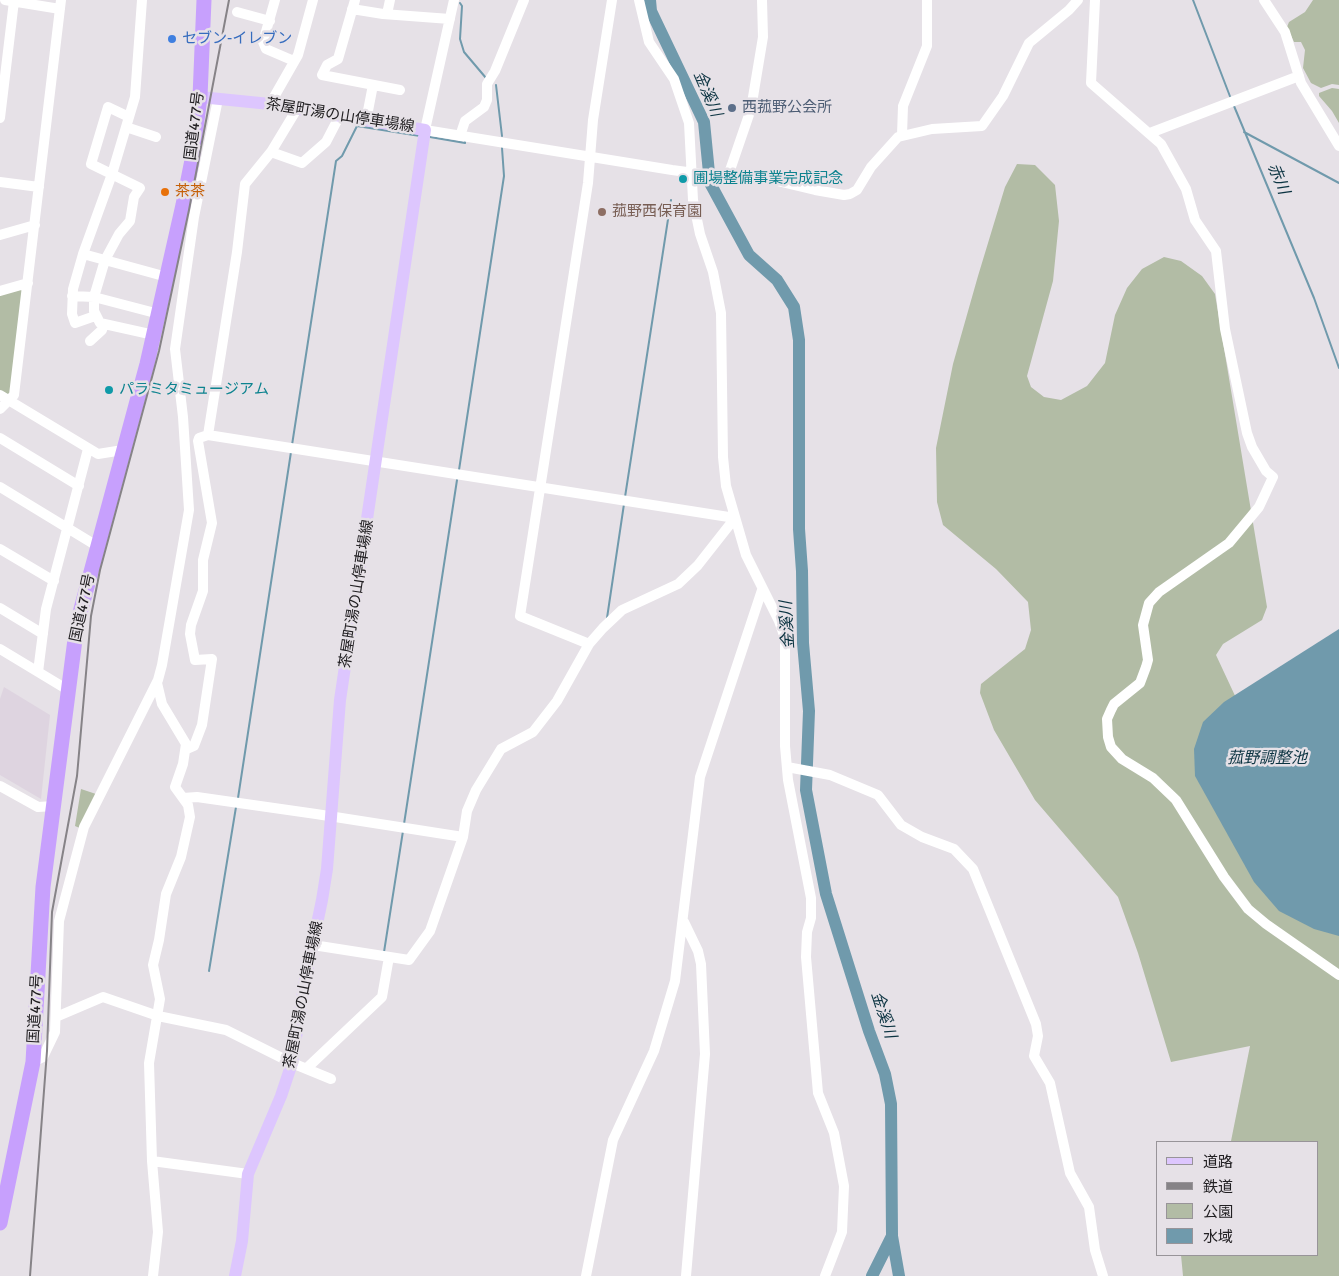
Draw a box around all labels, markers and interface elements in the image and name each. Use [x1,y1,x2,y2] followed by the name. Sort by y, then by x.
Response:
[182,30,292,48] place label: セブン-イレブン
[166,33,178,45] marker: セブン-イレブン
[689,68,725,120] water label: 金溪川
[182,91,208,161] street label: 国道477号
[265,95,415,137] street label: 茶屋町湯の山停車場線
[742,99,832,117] place label: 西菰野公会所
[726,102,738,114] marker: 西菰野公会所
[1263,161,1293,197] water label: 赤川
[693,170,843,188] place label: 圃場整備事業完成記念
[677,173,689,185] marker: 圃場整備事業完成記念
[175,183,205,201] place label: 茶茶
[159,186,171,198] marker: 茶茶
[612,203,702,221] place label: 菰野西保育園
[596,206,608,218] marker: 菰野西保育園
[119,381,269,399] place label: パラミタミュージアム
[103,384,115,396] marker: パラミタミュージアム
[336,519,378,669] street label: 茶屋町湯の山停車場線
[67,572,99,644] street label: 国道477号
[777,601,799,649] water label: 金溪川
[1227,749,1307,769] water label: 菰野調整池
[281,920,327,1070] street label: 茶屋町湯の山停車場線
[25,974,47,1044] street label: 国道477号
[866,989,900,1041] water label: 金溪川
[1156,1141,1319,1256] legend
[1203,1153,1233,1171] text: 道路
[1203,1178,1233,1196] text: 鉄道
[1203,1203,1233,1221] text: 公園
[1203,1228,1233,1246] text: 水域

